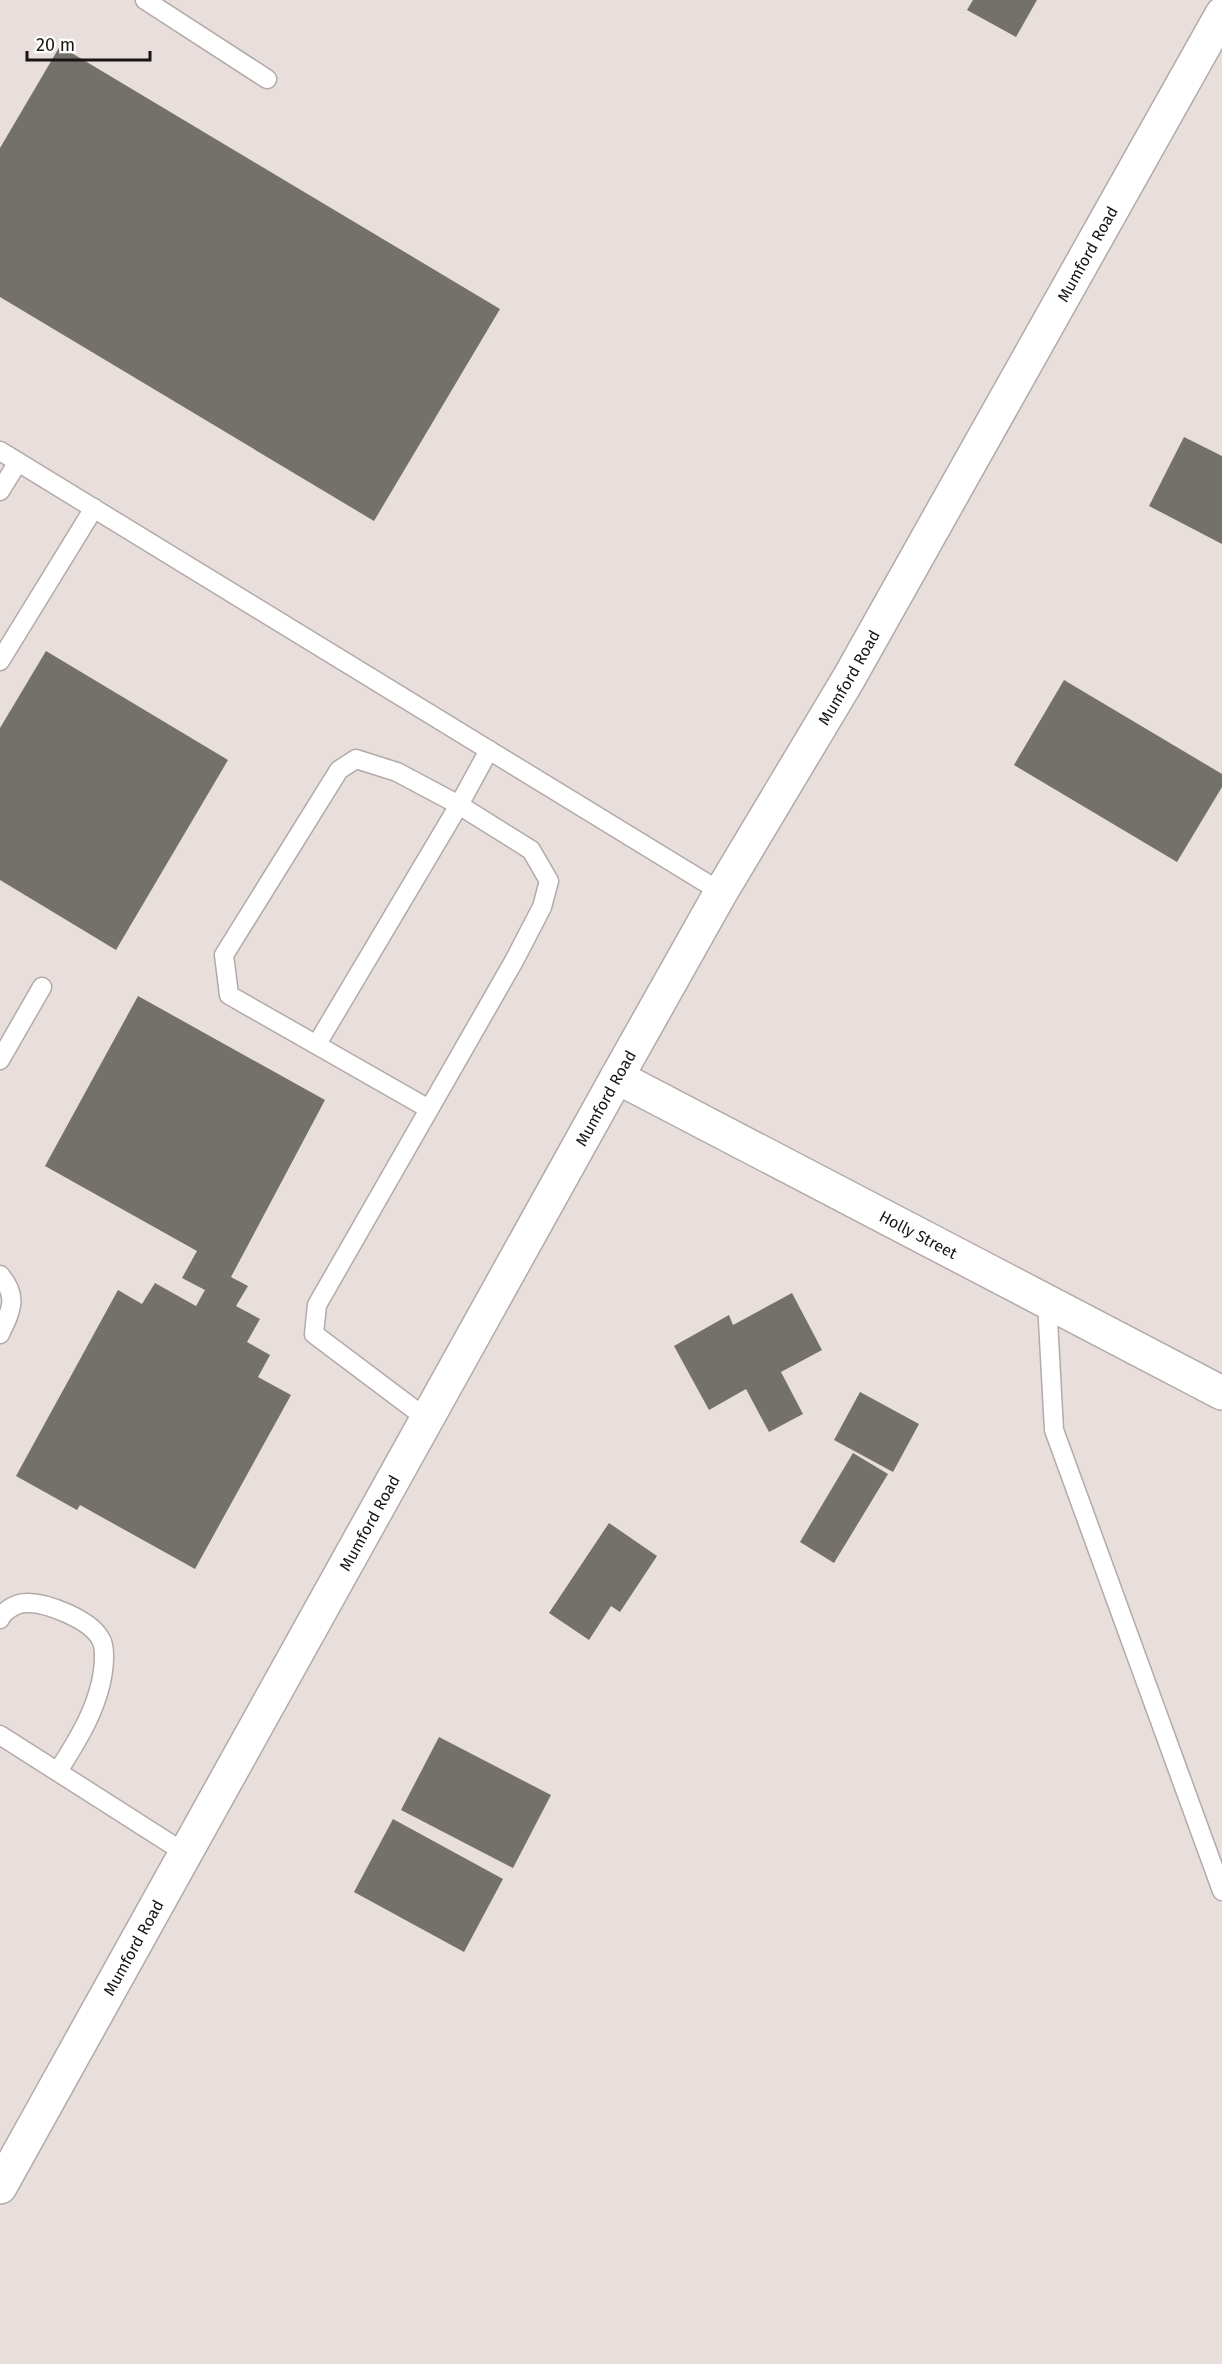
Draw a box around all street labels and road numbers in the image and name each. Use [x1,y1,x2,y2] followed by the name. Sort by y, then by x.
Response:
[1053,203,1122,305] street label: Mumford Road
[814,627,884,728] street label: Mumford Road
[571,1047,640,1149] street label: Mumford Road
[876,1206,961,1263] street label: Holly Street
[335,1472,403,1574] street label: Mumford Road
[99,1896,167,1999] street label: Mumford Road

